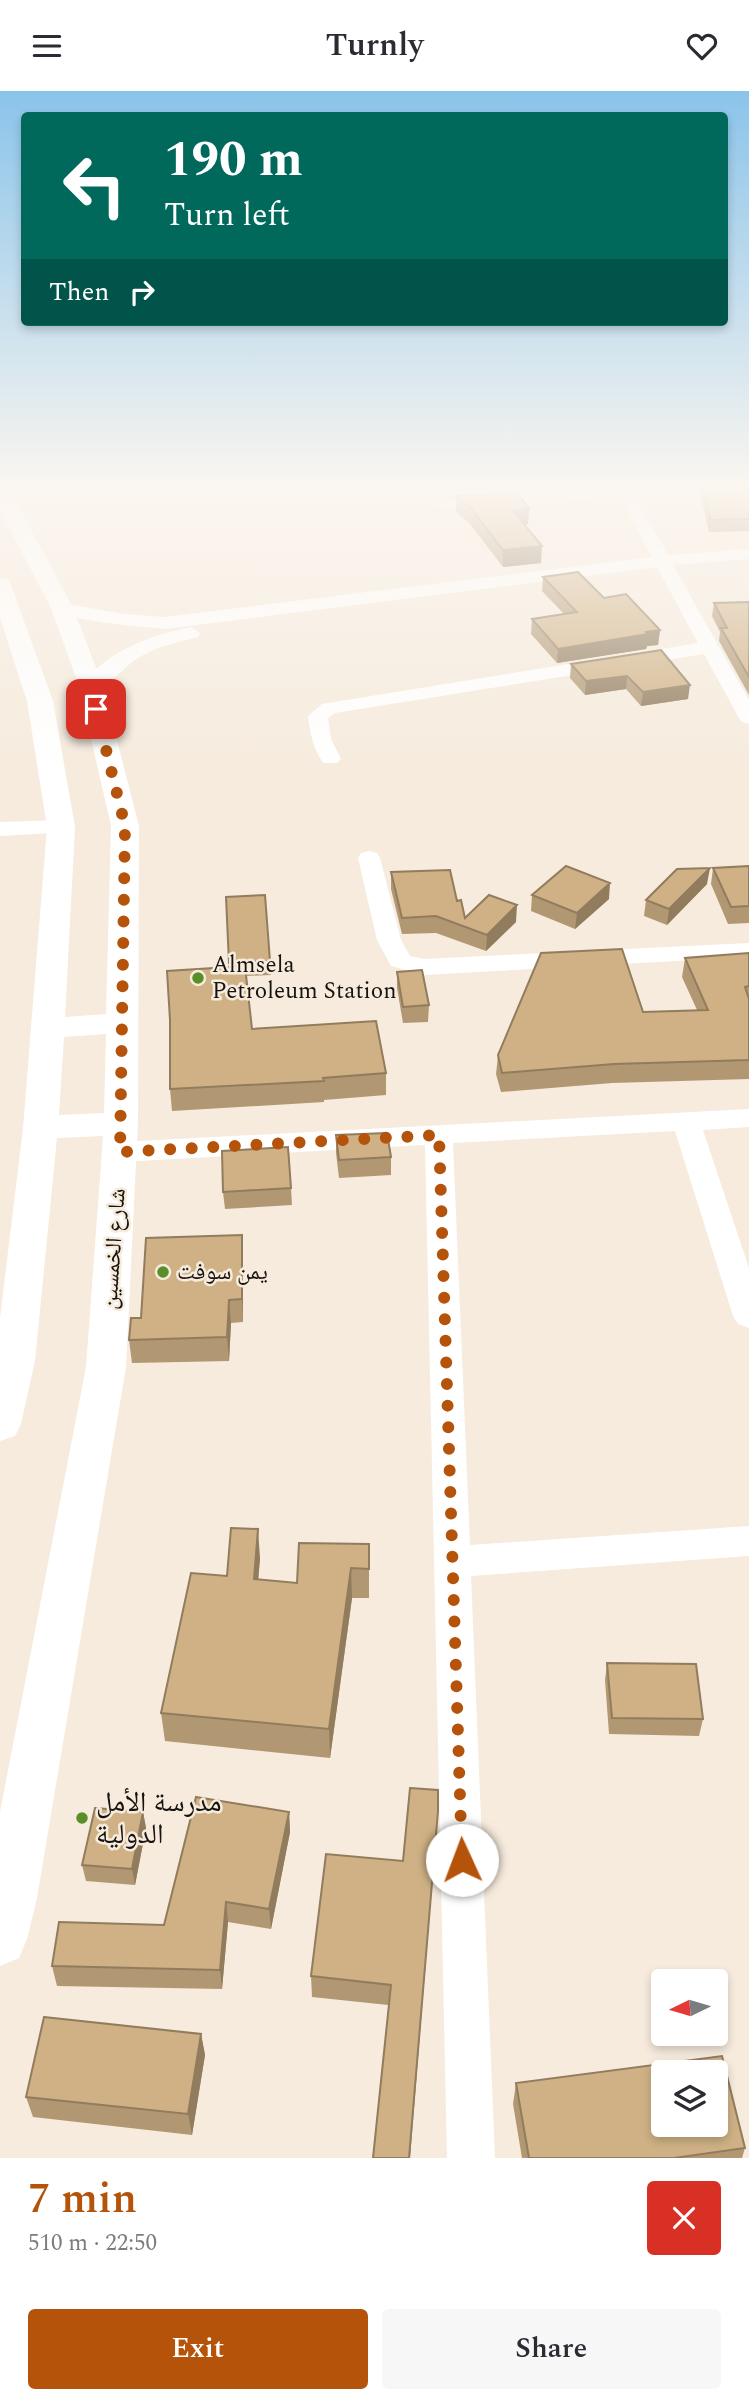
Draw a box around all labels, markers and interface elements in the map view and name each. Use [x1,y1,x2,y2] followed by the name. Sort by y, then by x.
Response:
[325,21,424,70] text: Turnly
[28,27,66,65] icon: menu
[683,27,721,65] icon: heart
[164,123,303,198] text: 190 m
[49,140,140,231] icon: left
[164,191,290,240] text: Turn left
[49,272,109,312] text: Then
[123,273,161,311] icon: right
[66,679,126,739] pin
[77,690,115,728] icon: arrive
[212,948,397,1009] place label: Almsela Petroleum Station
[190,970,206,986] marker: Almsela Petroleum Station
[92,1187,136,1311] street label: شارع الخمسين
[177,1255,268,1290] place label: يمن سوفت
[155,1264,171,1280] marker: يمن سوفت
[96,1781,221,1856] place label: مدرسة الأمل الدولية
[74,1810,90,1826] marker: مدرسة الأمل الدولية
[425,1823,499,1897] position arrow
[651,1969,728,2046] north arrow
[651,1969,728,2137] map controls
[651,2060,728,2137] button: layers
[28,2168,137,2231] text: 7 min
[647,2181,721,2255] button: close
[28,2226,157,2261] text: 510 m · 22:50
[28,2309,368,2389] button: Exit
[382,2309,721,2389] button: Share

